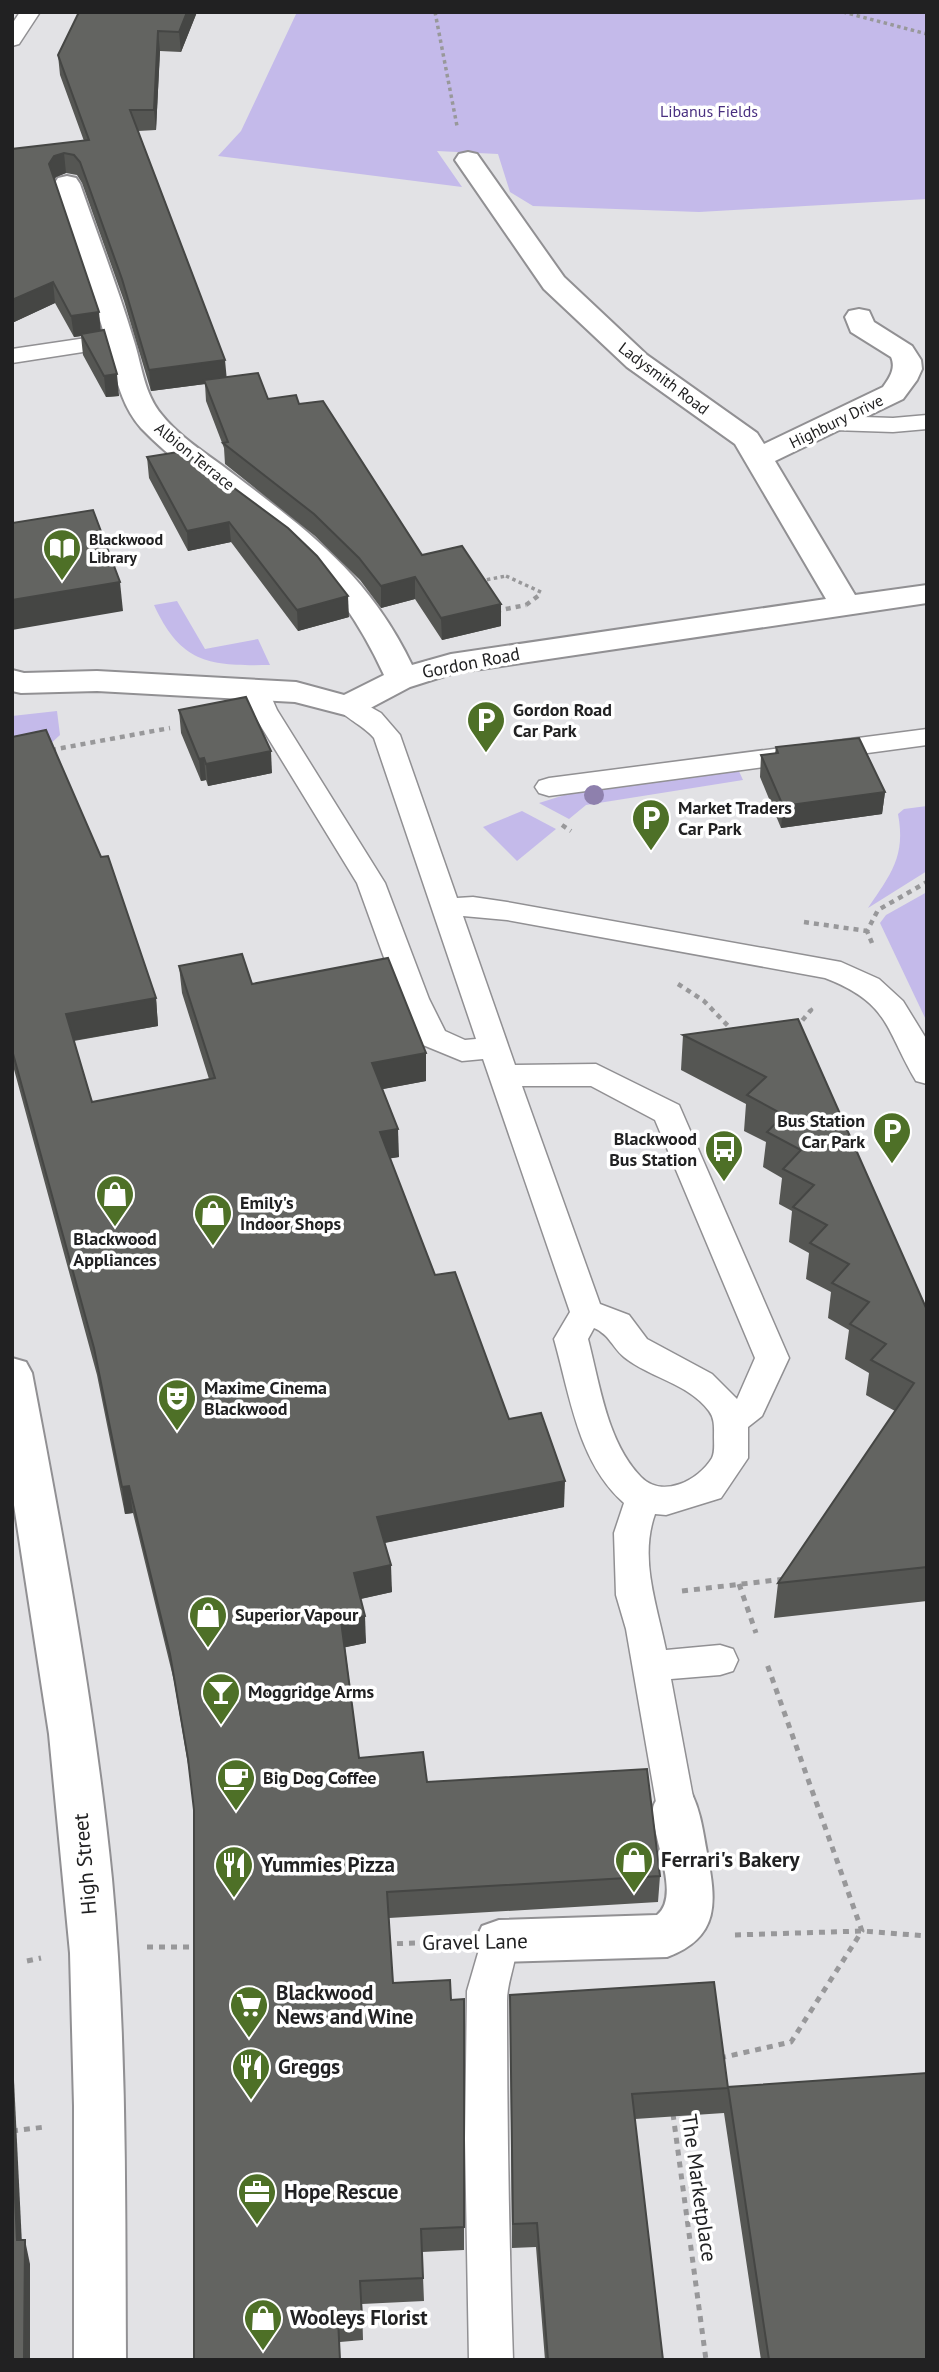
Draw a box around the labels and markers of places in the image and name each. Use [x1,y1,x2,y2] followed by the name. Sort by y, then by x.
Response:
[41,527,83,582] library icon: Blackwood Library
[89,529,163,567] place label: Blackwood Library
[513,698,612,742] place label: Gordon Road Car Park
[465,699,507,754] parking icon: Gordon Road Car Park
[678,796,792,840] place label: Market Traders Car Park
[630,797,672,852] parking icon: Market Traders Car Park
[777,1109,865,1153] place label: Bus Station Car Park
[871,1110,913,1165] parking icon: Bus Station Car Park
[609,1127,697,1171] place label: Blackwood Bus Station
[703,1128,745,1183] bus stop icon: Blackwood Bus Station
[94,1173,136,1228] shop icon: Blackwood Appliances
[240,1191,342,1235] place label: Emily's Indoor Shops
[192,1192,234,1247] shop icon: Emily's Indoor Shops
[73,1227,157,1271] place label: Blackwood Appliances
[204,1376,327,1420] place label: Maxime Cinema Blackwood
[156,1377,198,1432] theatre icon: Maxime Cinema Blackwood
[187,1594,229,1649] shop icon: Superior Vapour
[235,1603,359,1626] place label: Superior Vapour
[200,1671,242,1726] bar icon: Moggridge Arms
[248,1680,375,1703] place label: Moggridge Arms
[215,1757,257,1812] cafe icon: Big Dog Coffee
[263,1766,377,1789] place label: Big Dog Coffee
[613,1839,655,1894] shop icon: Ferrari's Bakery
[213,1844,255,1899] restaurant icon: Yummies Pizza
[661,1846,800,1873] place label: Ferrari's Bakery
[260,1851,395,1878] place label: Yummies Pizza
[276,1979,414,2030] place label: Blackwood News and Wine
[228,1984,270,2039] supermarket icon: Blackwood News and Wine
[230,2046,272,2101] restaurant icon: Greggs
[278,2053,340,2080] place label: Greggs
[236,2171,278,2226] office icon: Hope Rescue
[284,2178,399,2205] place label: Hope Rescue
[242,2297,284,2352] shop icon: Wooleys Florist
[290,2304,428,2331] place label: Wooleys Florist

